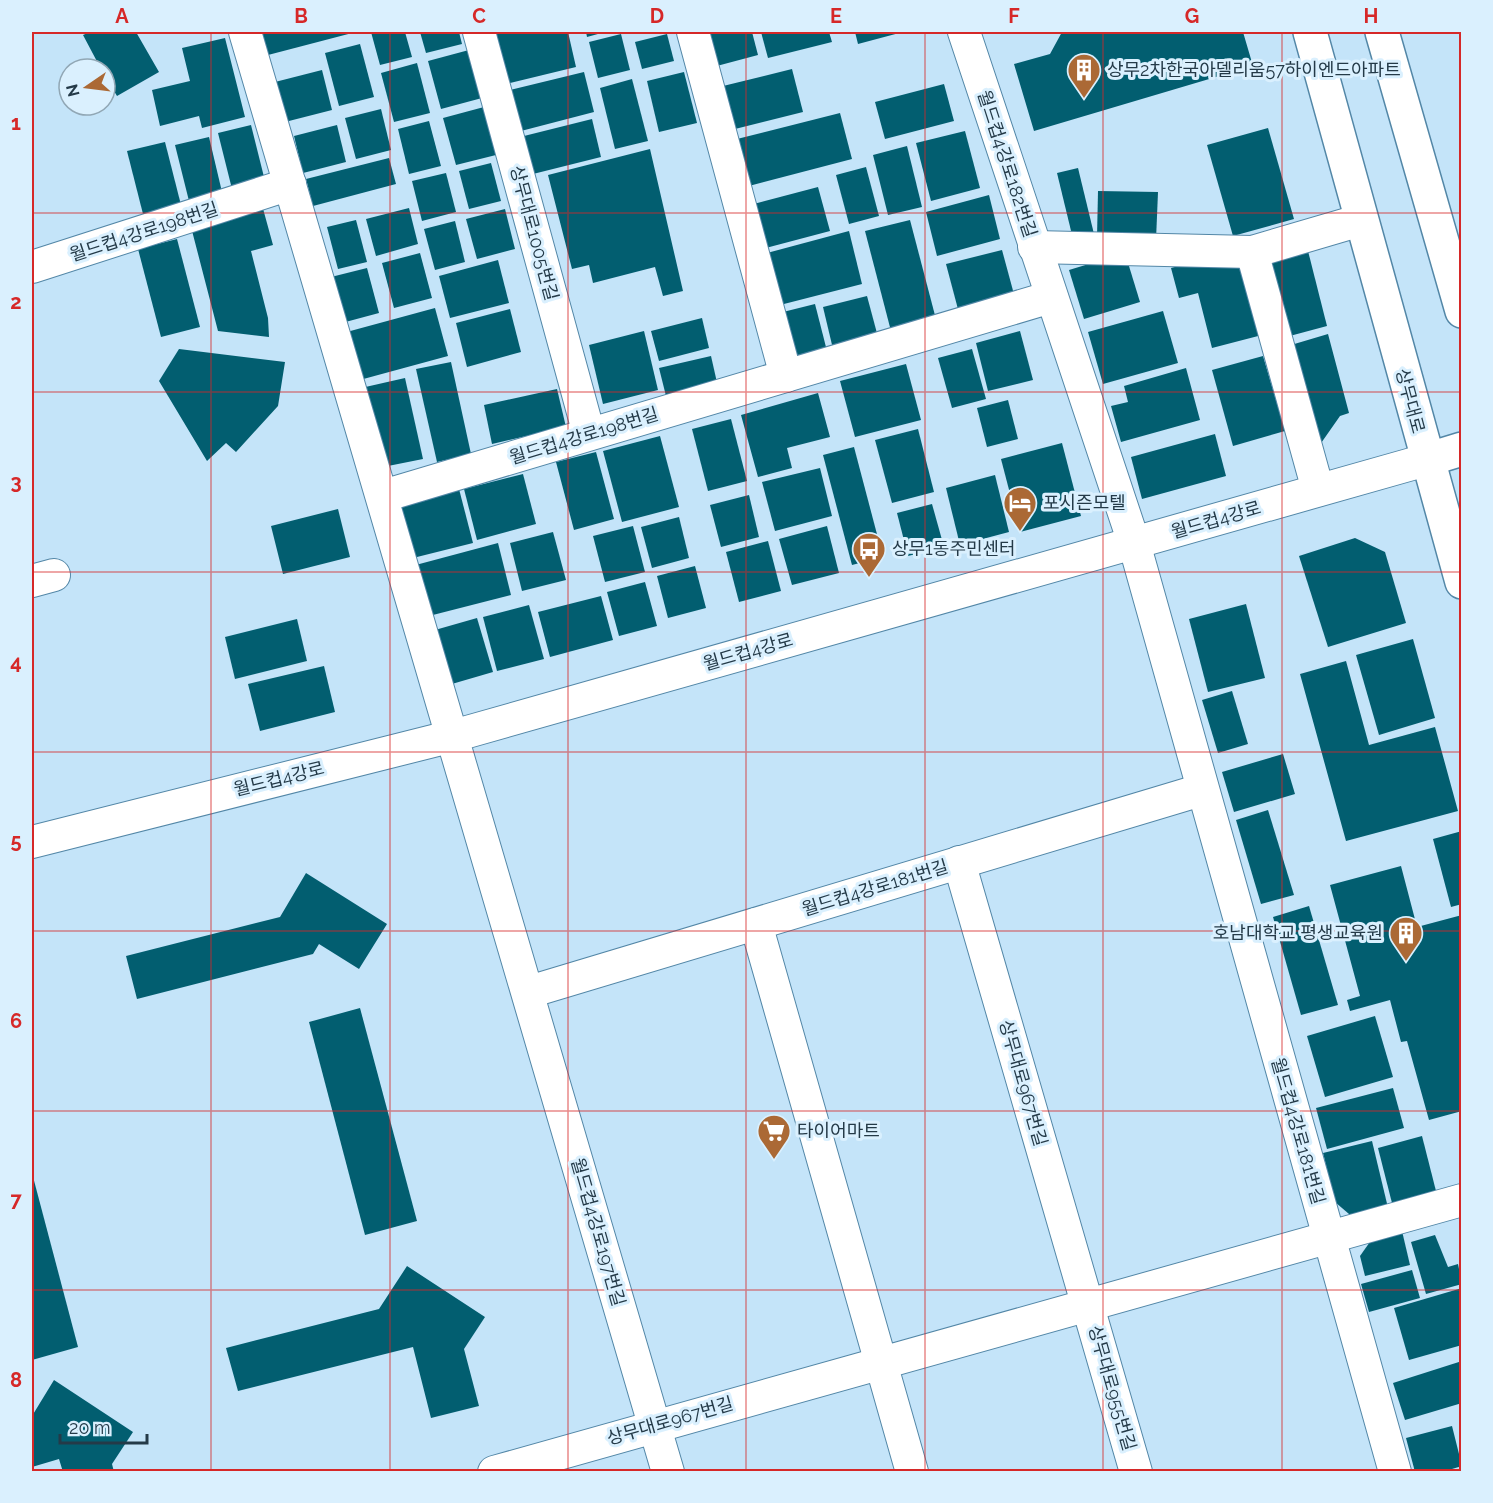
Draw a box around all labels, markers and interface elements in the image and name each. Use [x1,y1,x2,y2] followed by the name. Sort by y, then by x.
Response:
[115,4,129,28] text: A
[294,4,308,28] text: B
[472,4,486,28] text: C
[650,4,664,28] text: D
[830,4,842,28] text: E
[1008,4,1020,28] text: F
[1185,4,1199,28] text: G
[1364,4,1378,28] text: H
[1066,52,1102,99] building icon: 상무2차한국아델리움57하이엔드아파트
[57,57,117,117] north arrow
[1107,59,1401,80] place label: 상무2차한국아델리움57하이엔드아파트
[62,82,84,99] text: N
[974,88,1041,240] street label: 월드컵4강로182번길
[11,111,21,135] text: 1
[506,163,563,303] street label: 상무대로1005번길
[67,198,221,265] street label: 월드컵4강로198번길
[10,290,22,314] text: 2
[1392,366,1429,436] street label: 상무대로
[507,403,661,468] street label: 월드컵4강로198번길
[10,470,22,494] text: 3
[1002,485,1038,532] hotel icon: 포시즌모텔
[1043,492,1126,513] place label: 포시즌모텔
[1168,497,1263,542] street label: 월드컵4강로
[851,531,887,578] bus stop icon: 상무1동주민센터
[892,538,1016,559] place label: 상무1동주민센터
[700,629,795,674] street label: 월드컵4강로
[10,650,22,674] text: 4
[231,757,326,800] street label: 월드컵4강로
[10,829,22,853] text: 5
[799,855,951,920] street label: 월드컵4강로181번길
[1388,915,1424,962] building icon: 호남대학교 평생교육원
[1213,922,1383,943] place label: 호남대학교 평생교육원
[10,1009,22,1033] text: 6
[995,1017,1052,1148] street label: 상무대로967번길
[1267,1055,1330,1207] street label: 월드컵4강로181번길
[756,1113,792,1160] supermarket icon: 타이어마트
[797,1120,880,1141] place label: 타이어마트
[567,1155,630,1309] street label: 월드컵4강로197번길
[10,1188,22,1212] text: 7
[1085,1323,1140,1453] street label: 상무대로955번길
[10,1368,22,1392] text: 8
[604,1392,735,1449] street label: 상무대로967번길
[60,1407,147,1445] scale bar
[69,1417,111,1438] text: 20 m

